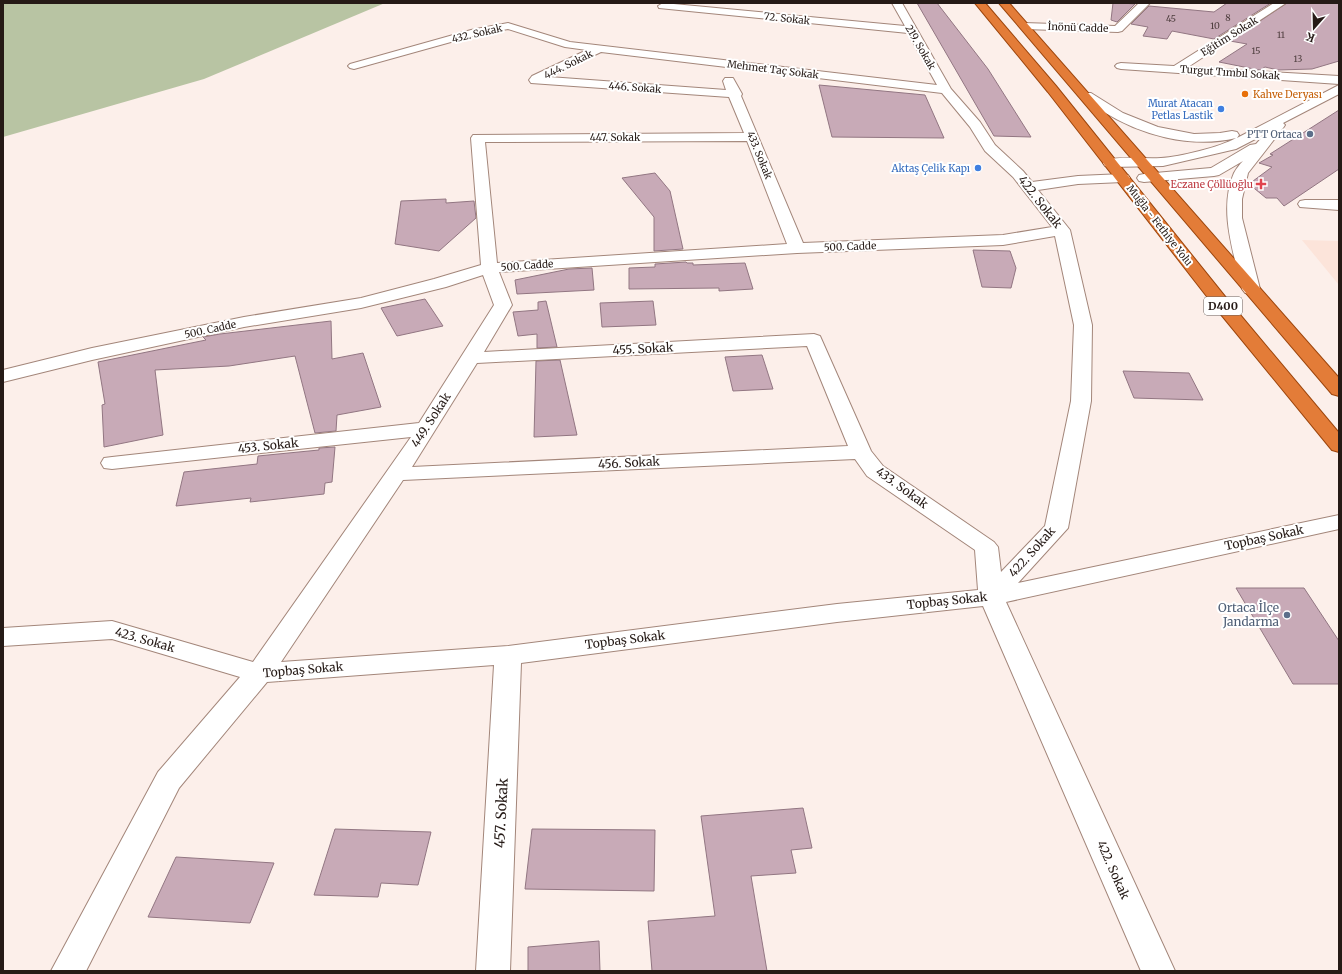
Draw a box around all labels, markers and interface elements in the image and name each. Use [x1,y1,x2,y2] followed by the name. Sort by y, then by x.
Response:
[1294,8,1334,48] north arrow
[763,10,811,27] street label: 72. Sokak
[1225,12,1231,23] house number: 8
[1166,13,1176,24] house number: 45
[1198,13,1261,59] street label: Eğitim Sokak
[1048,19,1108,35] street label: İnönü Cadde
[1210,20,1220,31] house number: 10
[451,21,504,46] street label: 432. Sokak
[903,22,939,73] street label: 219. Sokak
[1277,29,1285,40] house number: 11
[1304,29,1317,45] text: K
[1251,45,1261,56] house number: 15
[542,47,595,82] street label: 444. Sokak
[1294,53,1302,64] house number: 13
[726,57,820,82] street label: Mehmet Taç Sokak
[1179,63,1281,83] street label: Turgut Tımbıl Sokak
[608,79,662,96] street label: 446. Sokak
[1253,88,1322,101] place label: Kahve Deryası
[1240,89,1250,99] marker: Kahve Deryası
[1148,97,1214,122] place label: Murat Atacan Petlas Lastik
[1216,104,1226,114] marker: Murat Atacan Petlas Lastik
[1247,128,1303,141] place label: PTT Ortaca
[744,129,775,182] street label: 433. Sokak
[1305,129,1315,139] marker: PTT Ortaca
[590,131,641,144] street label: 447. Sokak
[891,162,970,175] place label: Aktaş Çelik Kapı
[973,163,983,173] marker: Aktaş Çelik Kapı
[1015,172,1066,231] street label: 422. Sokak
[1171,178,1253,191] place label: Eczane Çöllüoğlu
[1256,179,1266,189] marker: Eczane Çöllüoğlu
[1124,182,1195,268] street label: Muğla - Fethiye Yolu
[824,239,876,254] street label: 500. Cadde
[500,257,554,274] street label: 500. Cadde
[1204,297,1242,315] road number: D400
[183,318,237,341] street label: 500. Cadde
[612,339,674,358] street label: 455. Sokak
[407,389,454,450] street label: 449. Sokak
[237,435,299,456] street label: 453. Sokak
[598,453,661,472] street label: 456. Sokak
[873,464,932,512] street label: 433. Sokak
[1223,522,1305,553] street label: Topbaş Sokak
[1005,523,1058,580] street label: 422. Sokak
[906,589,988,612] street label: Topbaş Sokak
[1218,600,1280,629] place label: Ortaca İlçe Jandarma
[1282,610,1292,620] marker: Ortaca İlçe Jandarma
[113,624,177,655] street label: 423. Sokak
[584,627,666,652] street label: Topbaş Sokak
[262,658,344,680] street label: Topbaş Sokak
[490,777,512,848] street label: 457. Sokak
[1094,838,1133,902] street label: 422. Sokak

